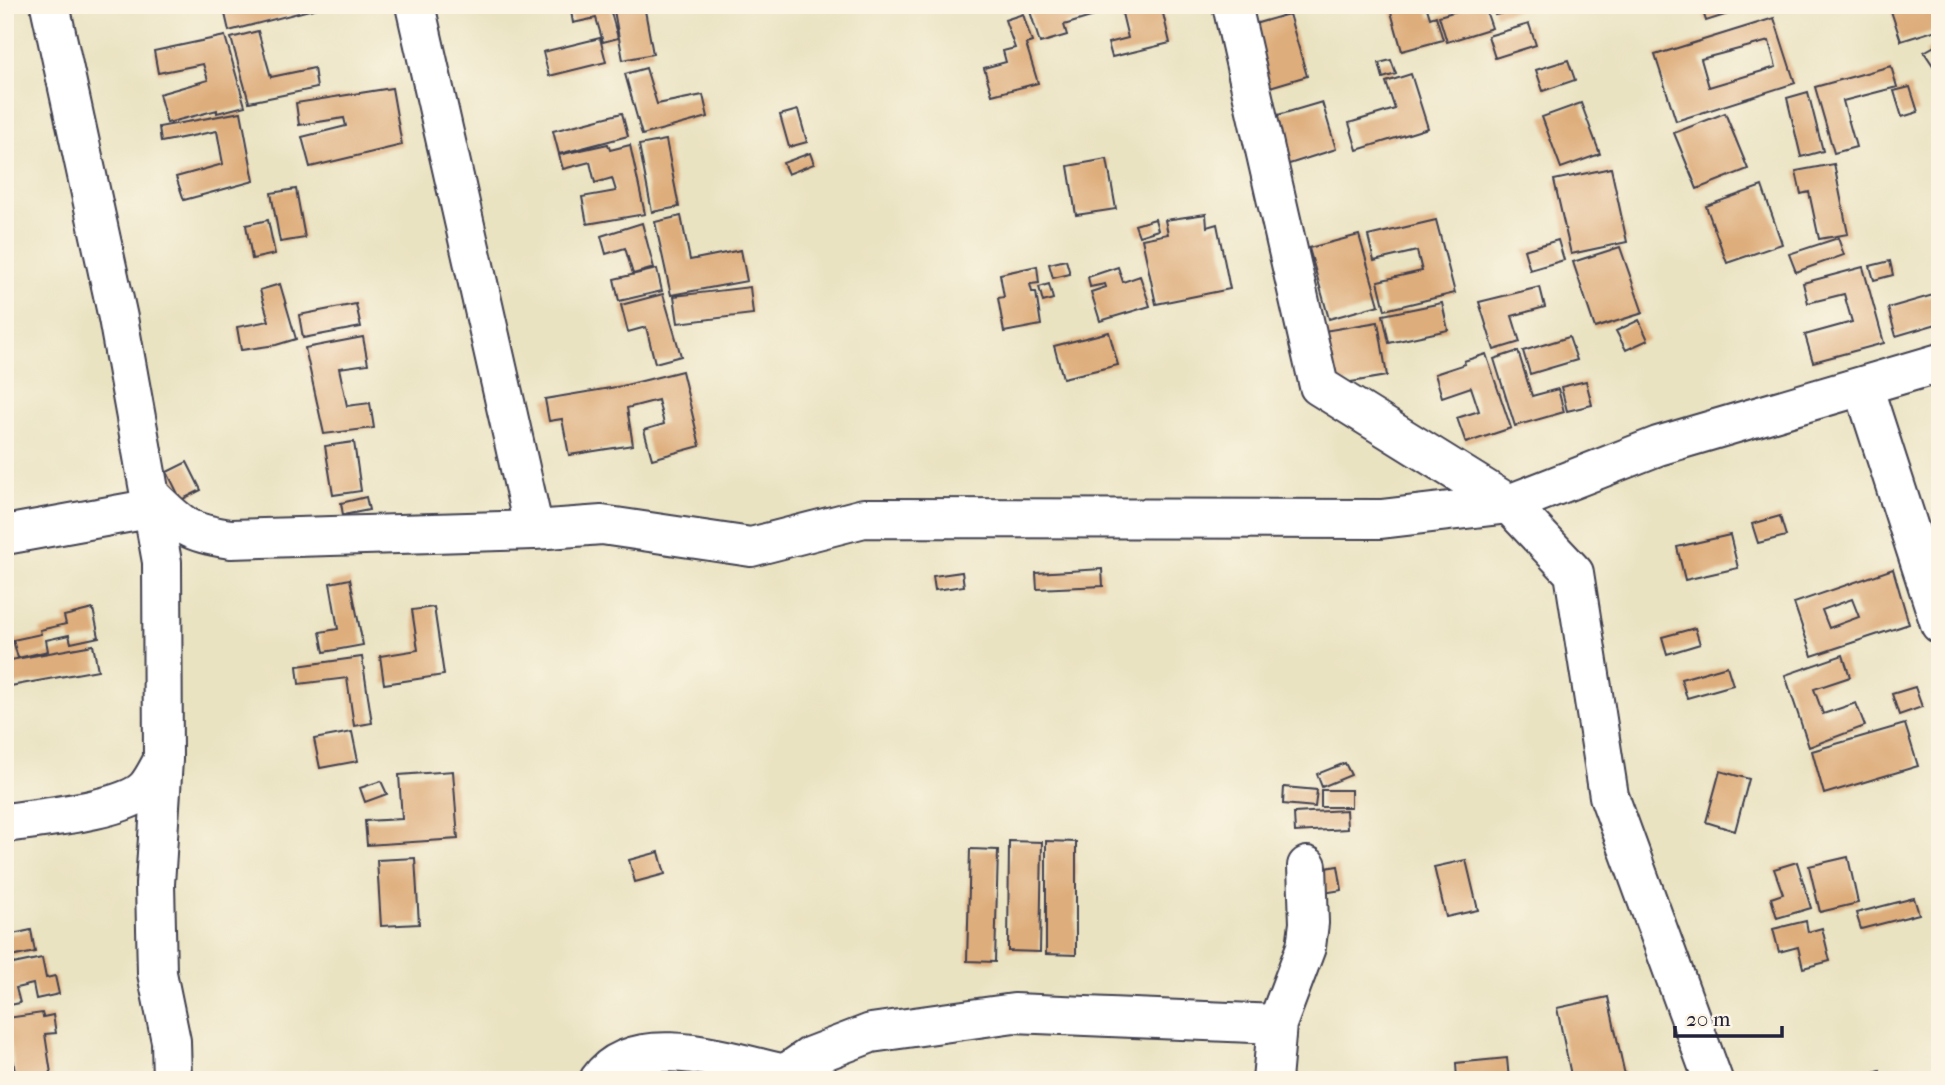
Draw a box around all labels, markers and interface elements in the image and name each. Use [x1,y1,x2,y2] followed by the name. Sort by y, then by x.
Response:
[1675,994,1782,1038] scale bar
[1686,1007,1731,1031] text: 20 m

